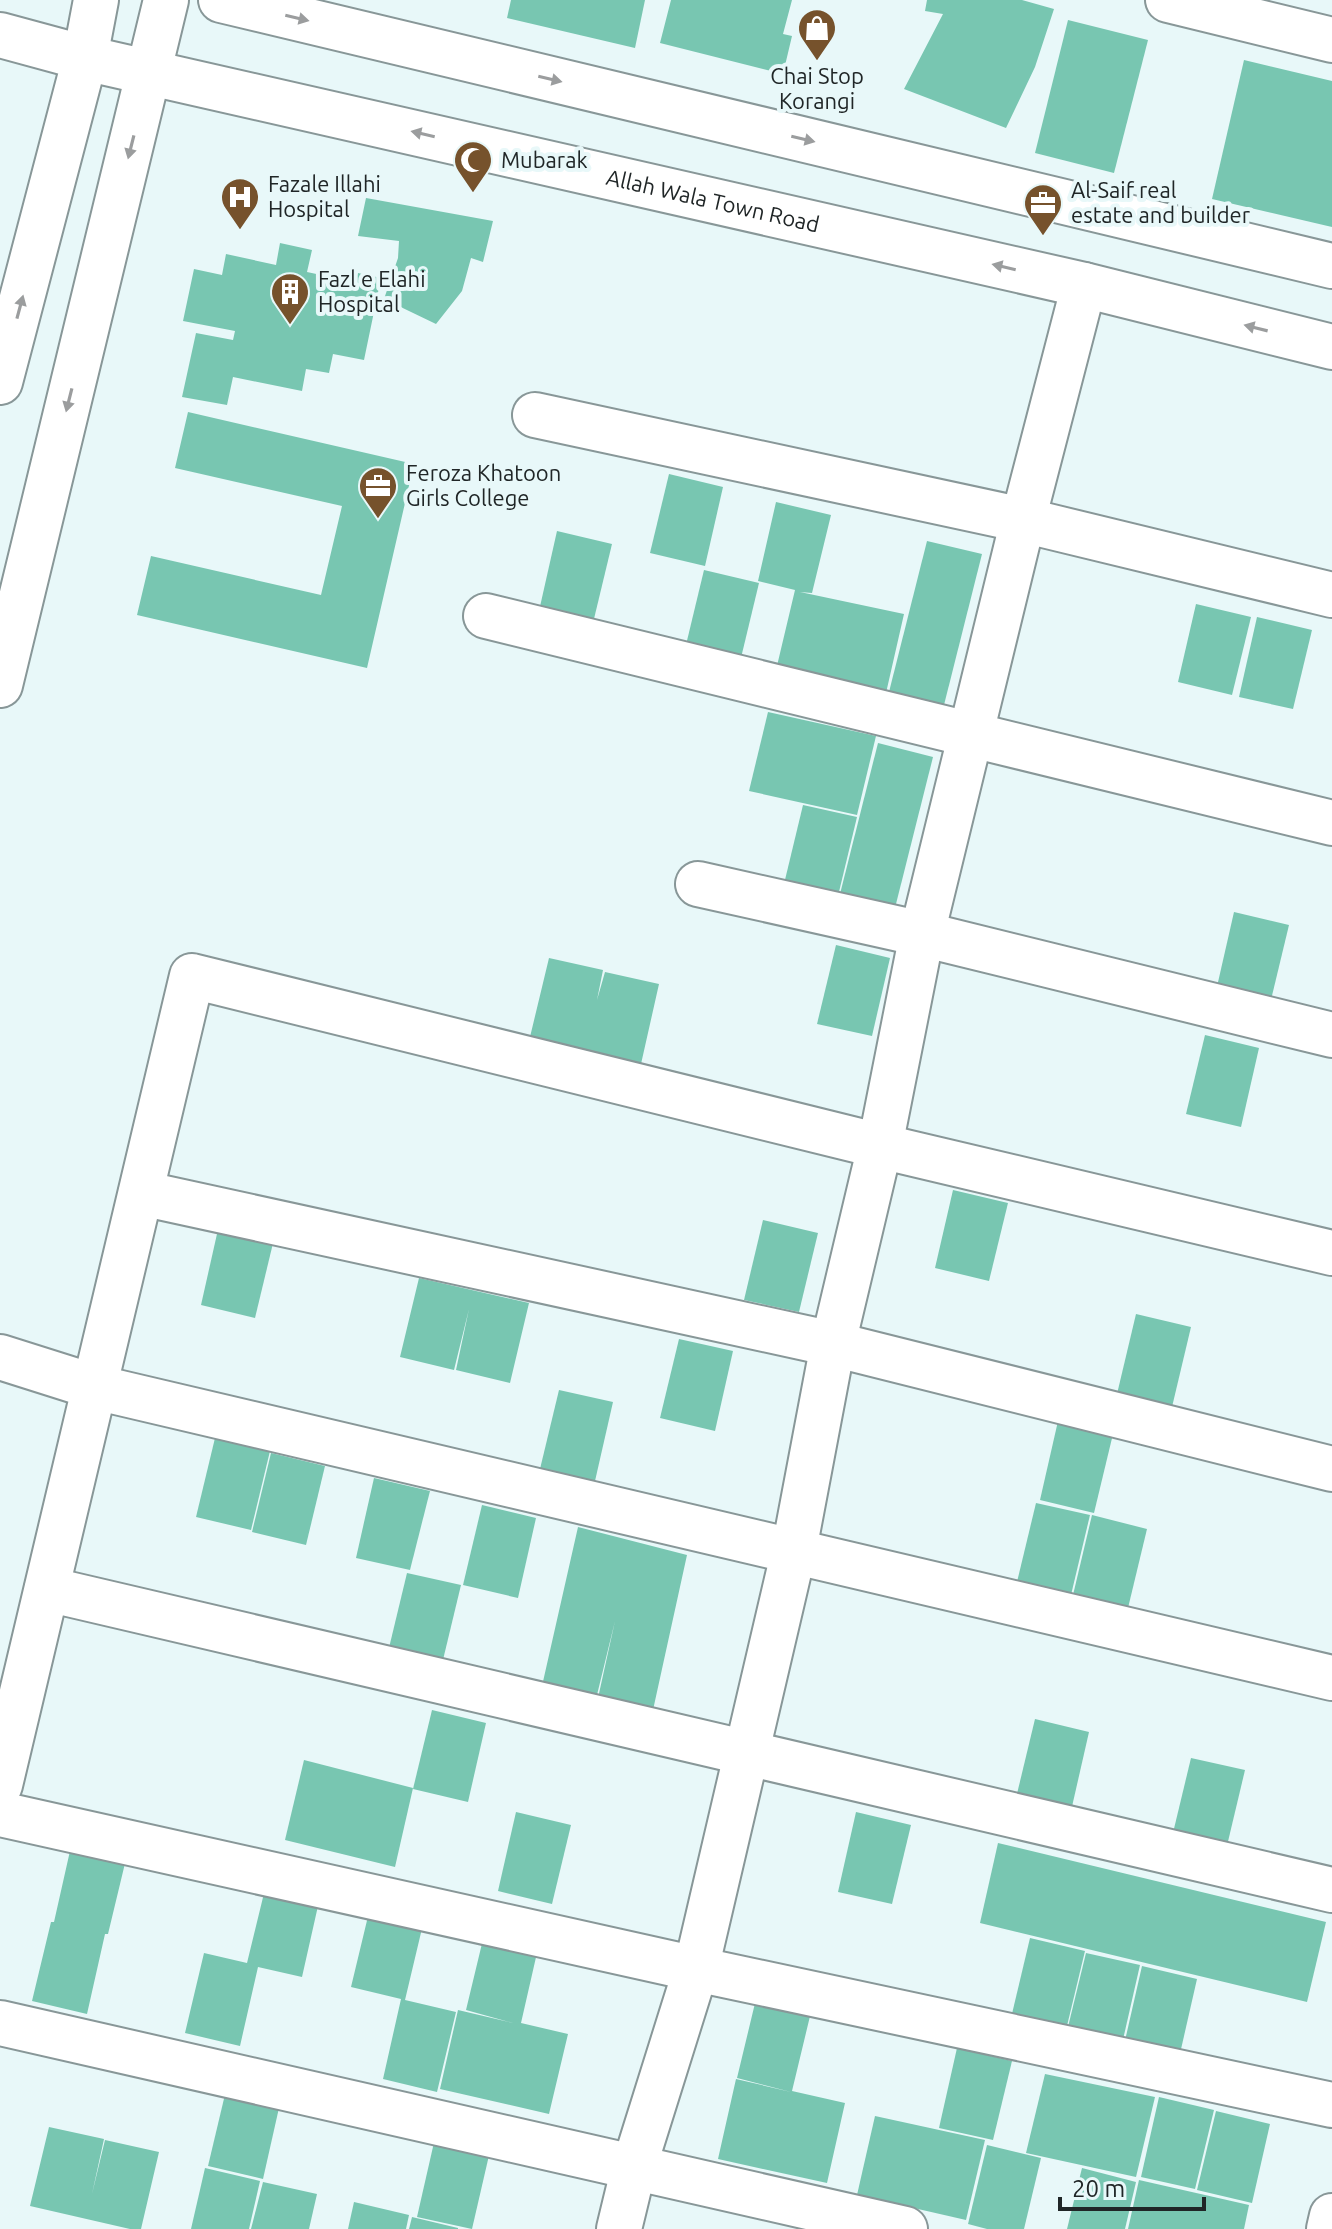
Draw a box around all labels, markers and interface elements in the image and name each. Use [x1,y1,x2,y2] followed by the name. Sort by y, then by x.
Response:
[796,7,838,62] shop icon: Chai Stop Korangi
[285,12,310,25] one-way arrow
[770,63,864,113] place label: Chai Stop Korangi
[538,73,563,85] one-way arrow
[410,127,435,140] one-way arrow
[790,133,815,146] one-way arrow
[124,134,136,159] one-way arrow
[452,139,494,194] mosque icon: Mubarak
[501,147,588,172] place label: Mubarak
[604,164,822,237] street label: Allah Wala Town Road
[268,171,381,221] place label: Fazale Illahi Hospital
[219,176,261,231] hospital icon: Fazale Illahi Hospital
[1071,177,1251,227] place label: Al-Saif real estate and builder
[1022,182,1064,237] office icon: Al-Saif real estate and builder
[991,260,1016,273] one-way arrow
[318,266,426,316] place label: Fazl e Elahi Hospital
[269,271,311,326] building icon: Fazl e Elahi Hospital
[14,294,26,319] one-way arrow
[1244,321,1269,334] one-way arrow
[63,387,75,412] one-way arrow
[406,460,561,510] place label: Feroza Khatoon Girls College
[357,465,399,520] office icon: Feroza Khatoon Girls College
[1060,2161,1204,2211] scale bar
[1072,2175,1125,2202] text: 20 m

